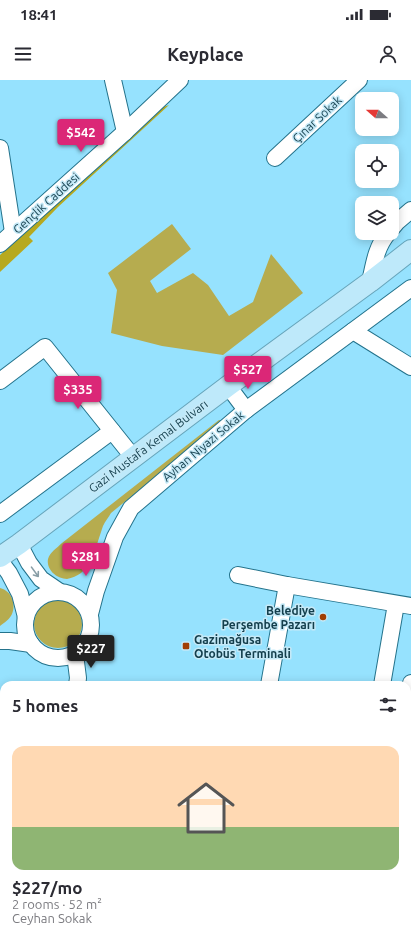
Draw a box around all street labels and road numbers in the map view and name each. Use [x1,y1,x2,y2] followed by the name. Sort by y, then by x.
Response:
[290,93,344,145] street label: Çınar Sokak
[10,170,82,236] street label: Gençlik Caddesi
[86,397,210,495] street label: Gazi Mustafa Kemal Bulvarı
[160,408,246,484] street label: Ayhan Niyazi Sokak

